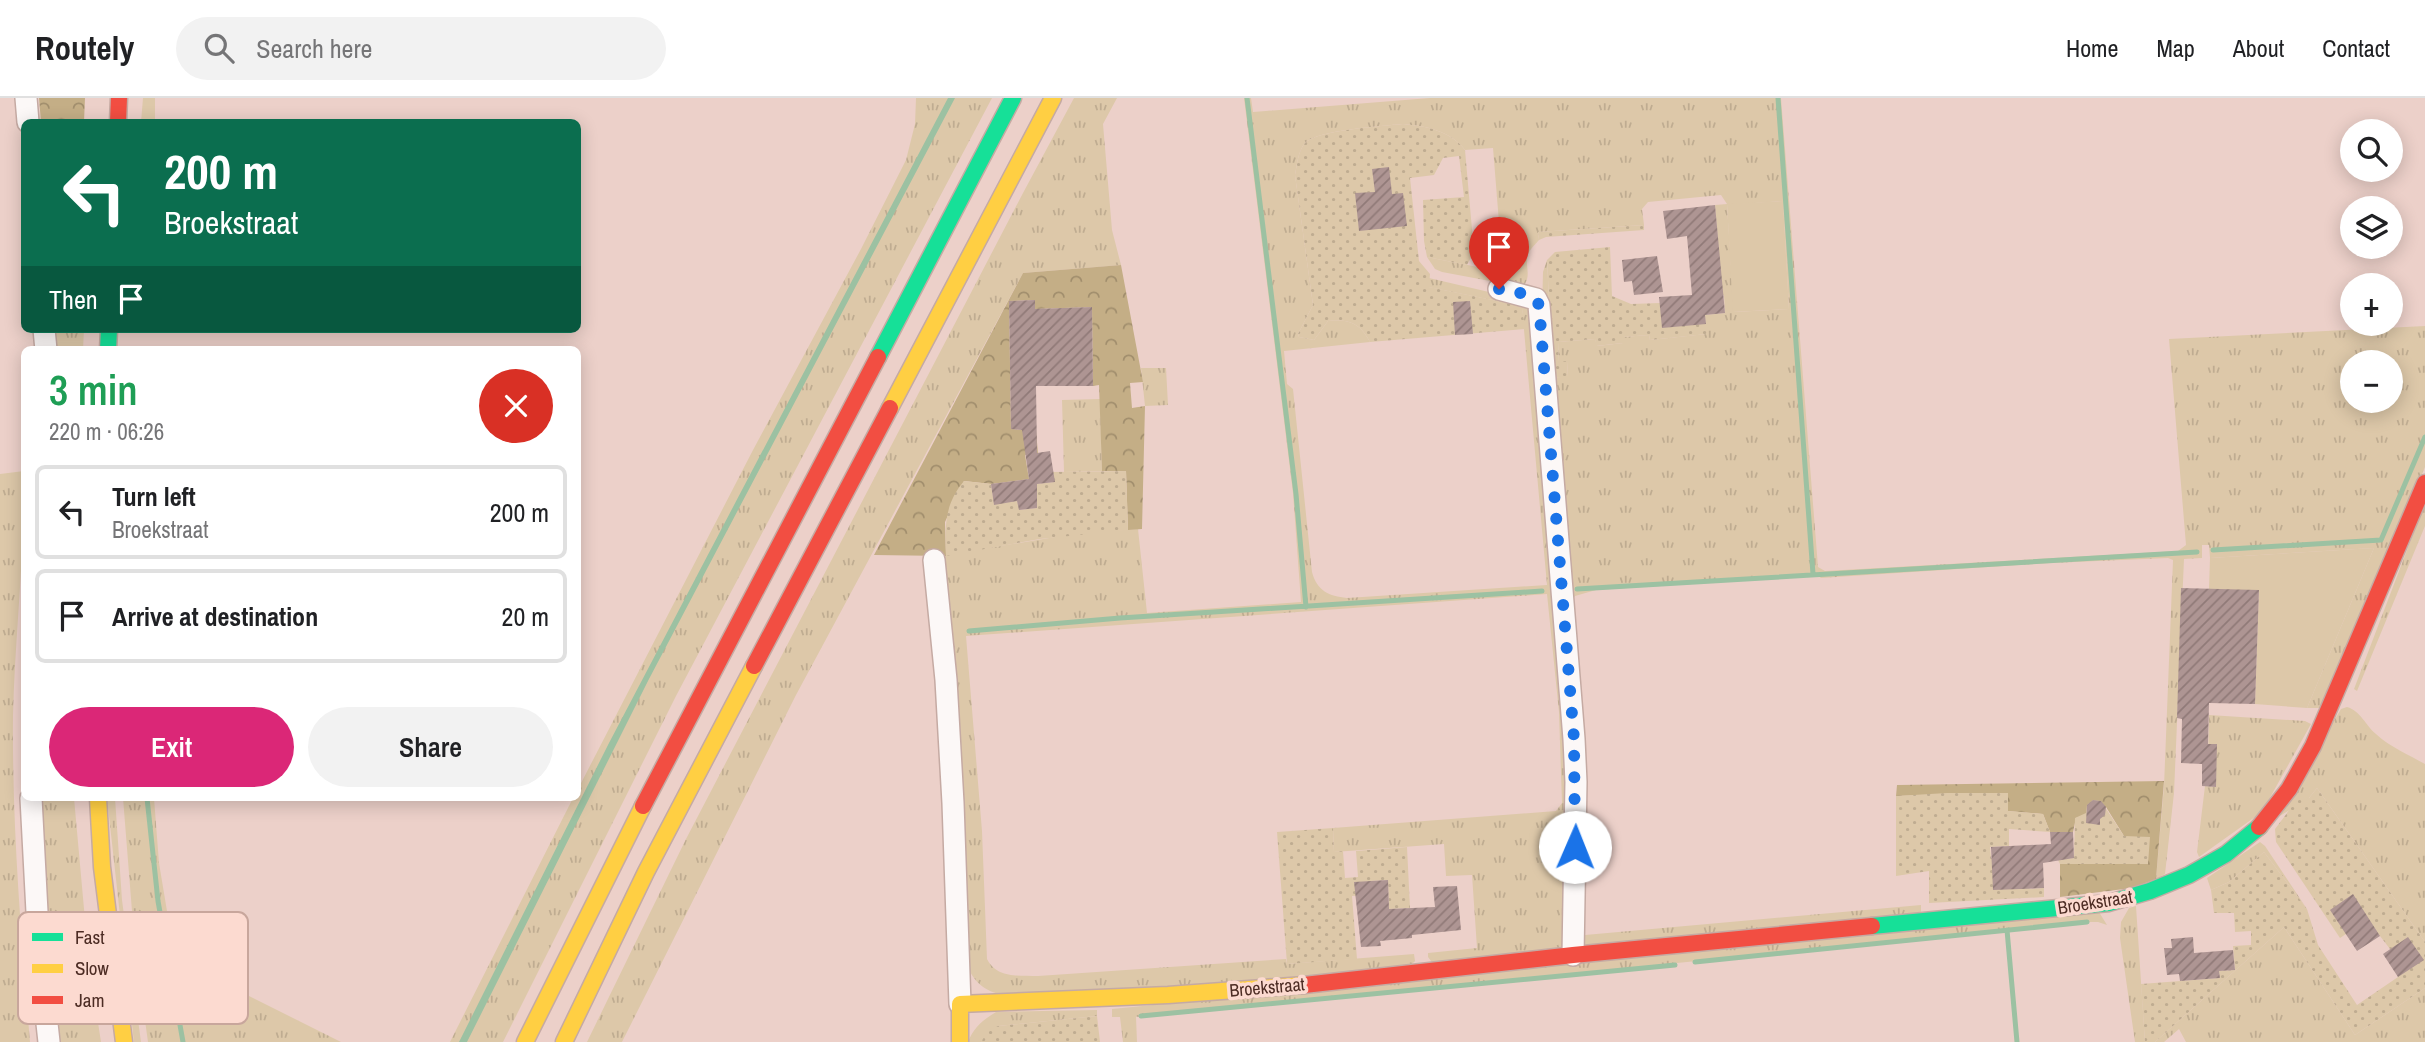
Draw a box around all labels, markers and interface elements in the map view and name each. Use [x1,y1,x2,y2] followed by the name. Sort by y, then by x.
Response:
[176,17,666,80] search box
[35,26,134,70] text: Routely
[200,29,238,67] icon: search
[256,31,372,66] text: Search here
[2066,32,2118,64] text: Home
[2156,32,2195,64] text: Map
[2233,32,2284,64] text: About
[2322,32,2390,64] text: Contact
[2340,119,2403,413] map controls
[2340,119,2403,182] button: search
[164,138,278,204] text: 200 m
[49,147,140,238] icon: left
[2340,196,2403,259] button: layers
[164,201,298,244] text: Broekstraat
[1469,217,1529,289] pin
[1480,228,1518,266] icon: arrive
[2340,273,2403,336] button: +
[112,280,150,318] icon: arrive
[49,282,98,317] text: Then
[2340,350,2403,413] button: −
[49,362,138,418] text: 3 min
[479,369,553,443] button: close
[49,416,164,447] text: 220 m · 06:26
[112,479,196,514] text: Turn left
[53,493,91,531] icon: left
[490,495,549,530] text: 200 m
[112,514,208,545] text: Broekstraat
[53,597,91,635] icon: arrive
[112,599,318,634] text: Arrive at destination
[502,599,549,634] text: 20 m
[49,707,294,787] button: Exit
[308,707,553,787] button: Share
[1538,810,1612,884] position arrow
[2056,884,2134,920] street label: Broekstraat
[18,912,248,1024] legend
[75,924,105,950] text: Fast
[75,955,110,981] text: Slow
[1228,971,1306,1003] street label: Broekstraat
[75,987,104,1013] text: Jam

